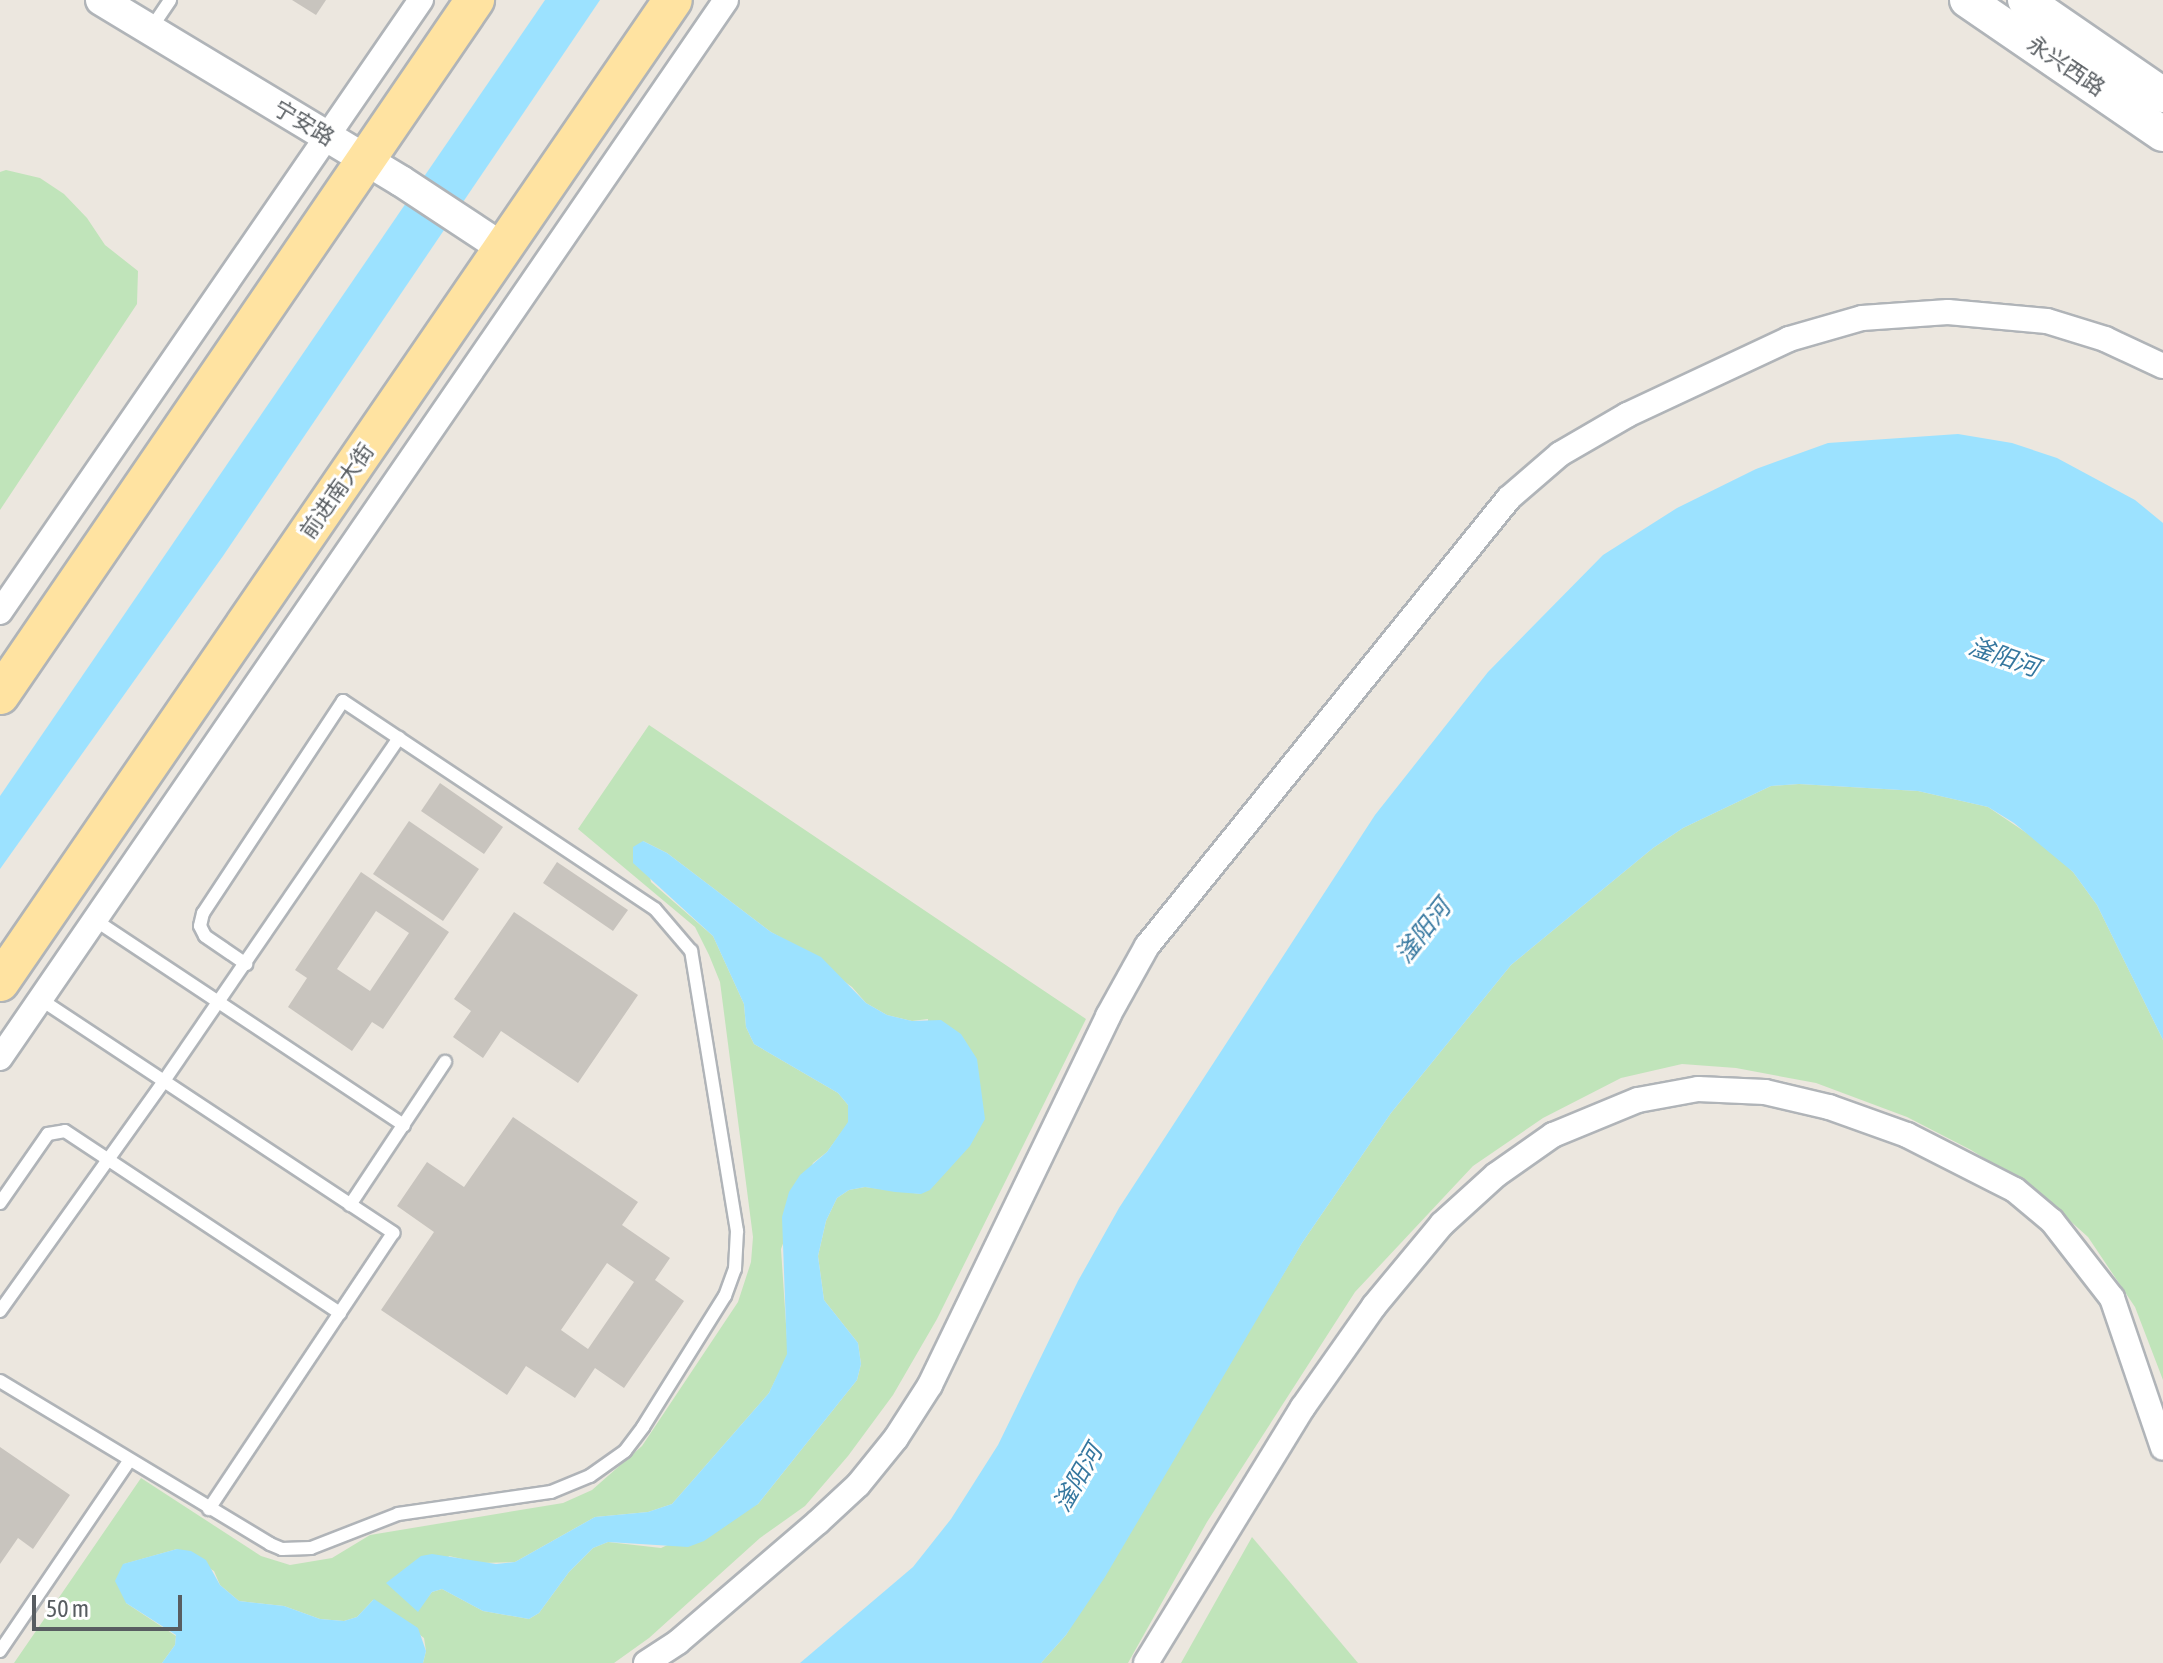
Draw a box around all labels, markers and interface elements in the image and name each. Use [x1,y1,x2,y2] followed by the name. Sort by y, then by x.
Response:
[2022,30,2110,102] street label: 永兴西路
[269,95,339,151] street label: 宁安路
[295,438,379,544] street label: 前进南大街
[1965,632,2043,682] water label: 滏阳河
[1389,894,1457,968] water label: 滏阳河
[1048,1440,1108,1516] water label: 滏阳河
[36,1579,186,1629] scale bar
[46,1595,89,1622] text: 50 m

